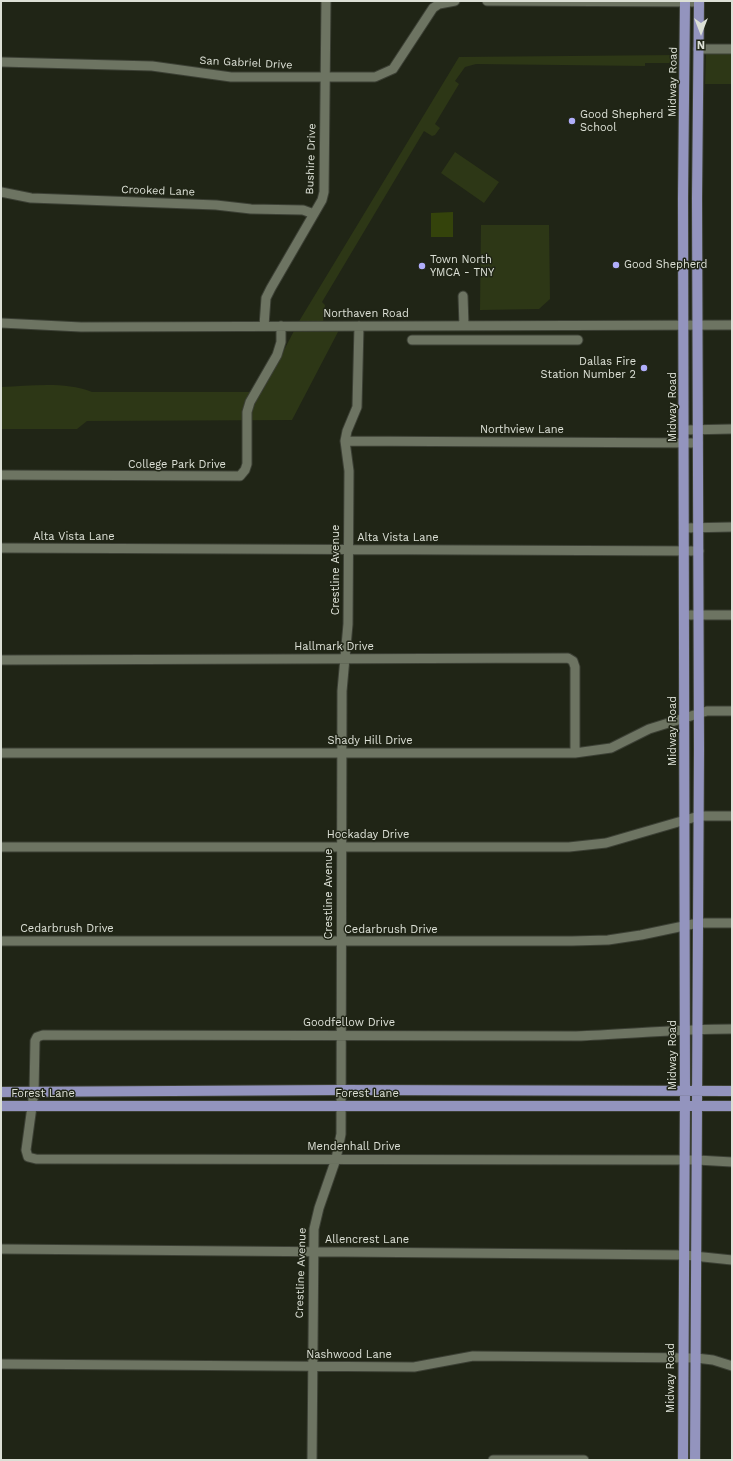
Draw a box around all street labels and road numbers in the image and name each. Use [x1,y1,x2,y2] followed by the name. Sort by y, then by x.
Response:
[666,47,680,117] street label: Midway Road
[199,54,293,72] street label: San Gabriel Drive
[303,123,319,195] street label: Bushire Drive
[121,183,195,199] street label: Crooked Lane
[323,307,409,321] street label: Northaven Road
[666,372,680,442] street label: Midway Road
[480,423,564,437] street label: Northview Lane
[128,458,226,472] street label: College Park Drive
[329,525,343,615] street label: Crestline Avenue
[33,530,115,544] street label: Alta Vista Lane
[357,531,439,545] street label: Alta Vista Lane
[294,640,374,654] street label: Hallmark Drive
[666,696,680,766] street label: Midway Road
[327,734,413,748] street label: Shady Hill Drive
[327,828,409,842] street label: Hockaday Drive
[322,849,336,939] street label: Crestline Avenue
[20,922,114,936] street label: Cedarbrush Drive
[344,923,438,937] street label: Cedarbrush Drive
[303,1016,395,1030] street label: Goodfellow Drive
[666,1020,680,1090] street label: Midway Road
[11,1087,75,1101] street label: Forest Lane
[335,1087,399,1101] street label: Forest Lane
[307,1140,401,1154] street label: Mendenhall Drive
[293,1227,309,1319] street label: Crestline Avenue
[325,1233,409,1247] street label: Allencrest Lane
[664,1343,678,1413] street label: Midway Road
[306,1348,392,1362] street label: Nashwood Lane

